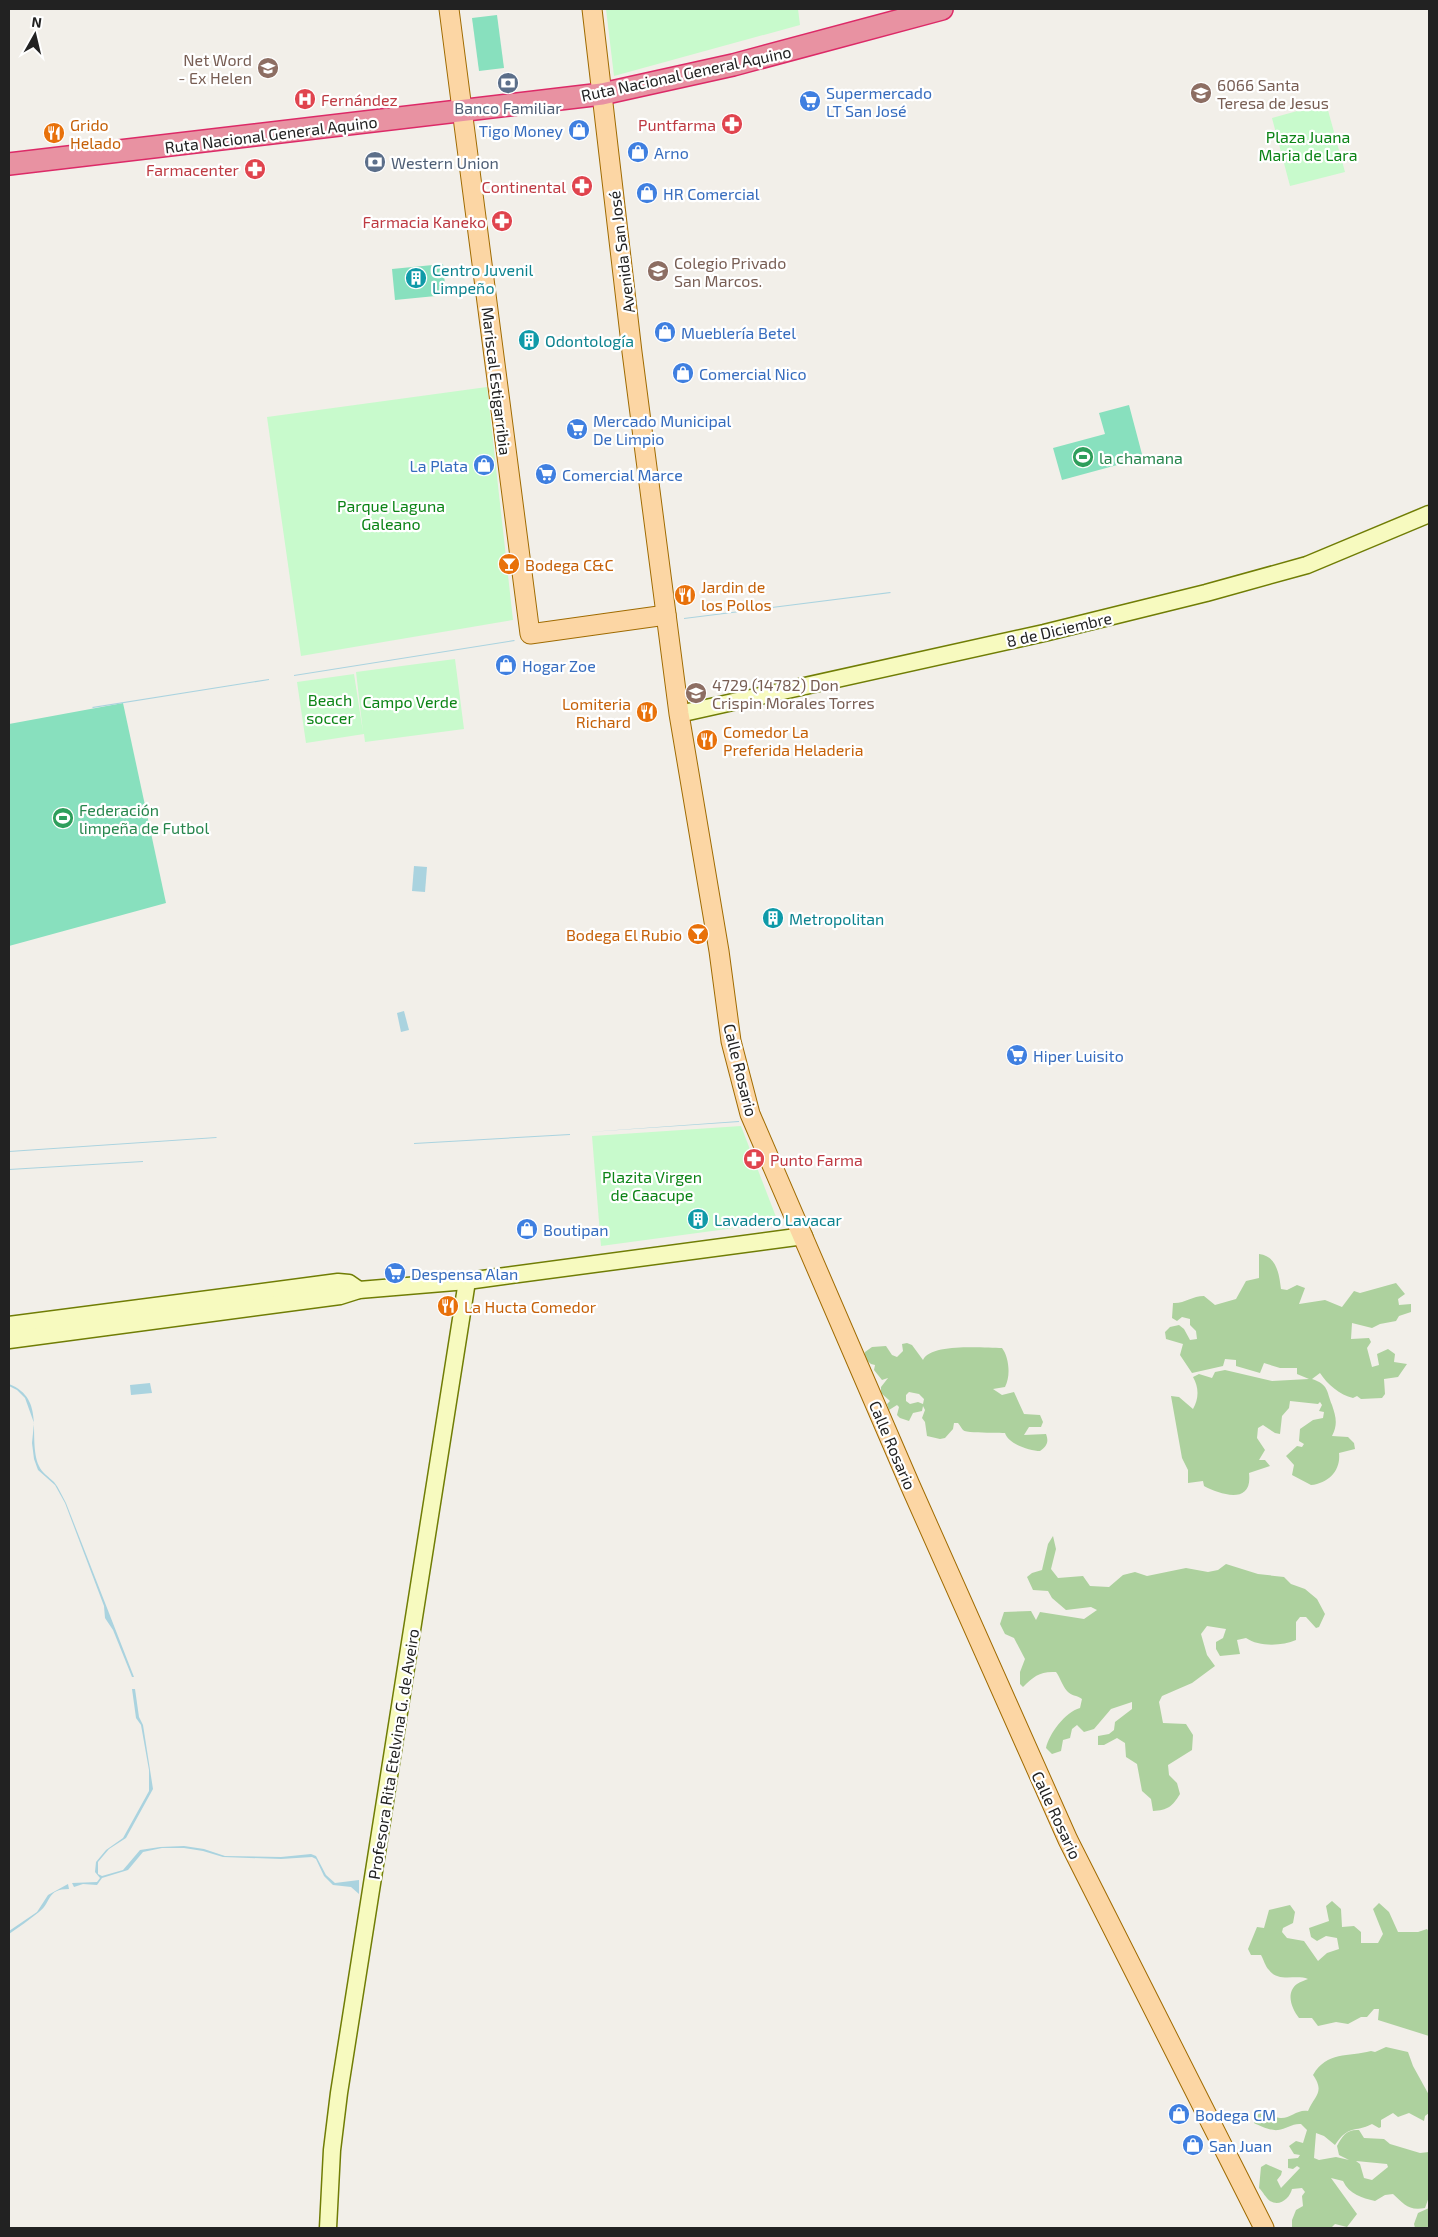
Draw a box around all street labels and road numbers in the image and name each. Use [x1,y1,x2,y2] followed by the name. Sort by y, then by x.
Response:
[579,41,793,105] street label: Ruta Nacional General Aquino
[164,112,378,156] street label: Ruta Nacional General Aquino
[604,190,638,314] street label: Avenida San José
[478,306,516,456] street label: Mariscal Estigarribia
[1004,608,1114,650] street label: 8 de Diciembre
[720,1022,762,1118] street label: Calle Rosario
[866,1398,920,1492] street label: Calle Rosario
[364,1627,422,1881] street label: Profesora Rita Etelvina G. de Aveiro
[1028,1768,1086,1862] street label: Calle Rosario

